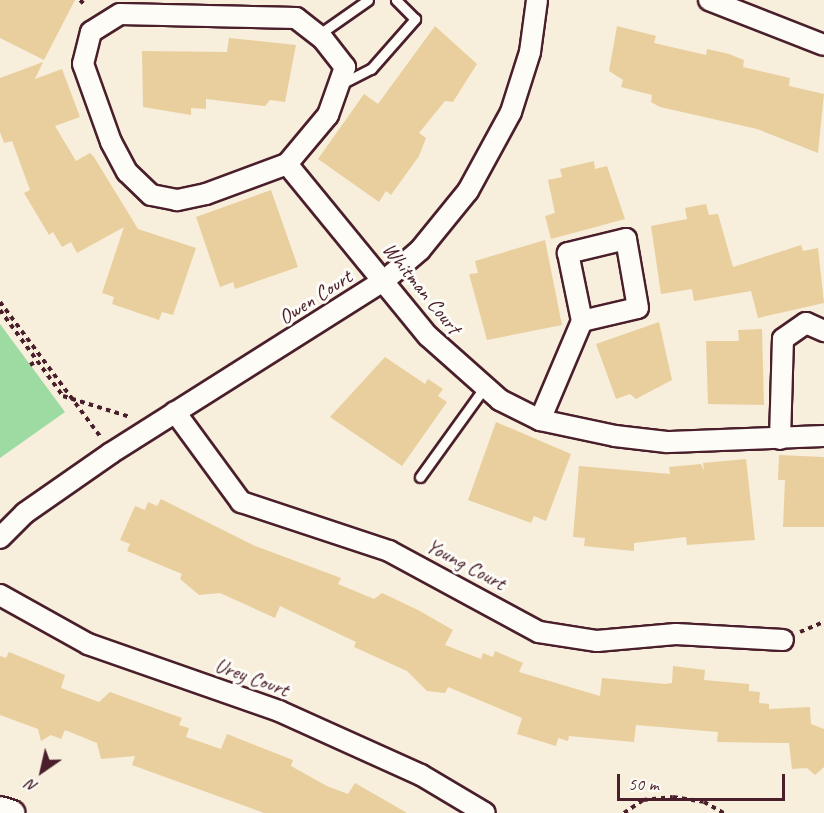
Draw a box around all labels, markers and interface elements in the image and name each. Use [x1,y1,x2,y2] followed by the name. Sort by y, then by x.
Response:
[377,237,467,339] street label: Whitman Court
[274,264,356,330] street label: Owen Court
[422,533,510,595] street label: Young Court
[212,652,292,702] street label: Urey Court
[12,741,72,801] north arrow
[620,762,788,800] scale bar
[628,773,659,795] text: 50 m
[22,775,42,797] text: N

